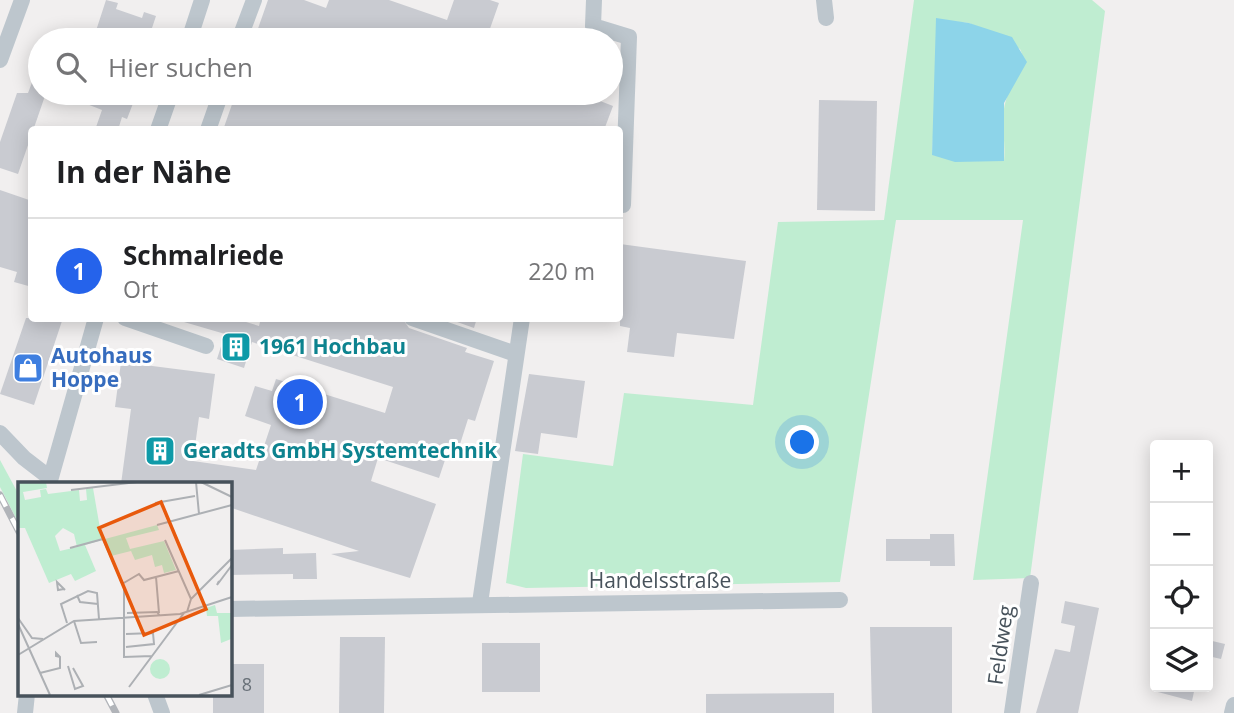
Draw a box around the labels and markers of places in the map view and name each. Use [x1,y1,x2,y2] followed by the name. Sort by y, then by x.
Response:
[219,330,253,364] building icon: 1961 Hochbau
[259,332,406,360] place label: 1961 Hochbau
[51,341,152,393] place label: Autohaus Hoppe
[11,351,45,385] shop icon: Autohaus Hoppe
[277,376,323,428] pin: 1
[143,434,177,468] building icon: Geradts GmbH Systemtechnik
[183,436,498,464] place label: Geradts GmbH Systemtechnik

